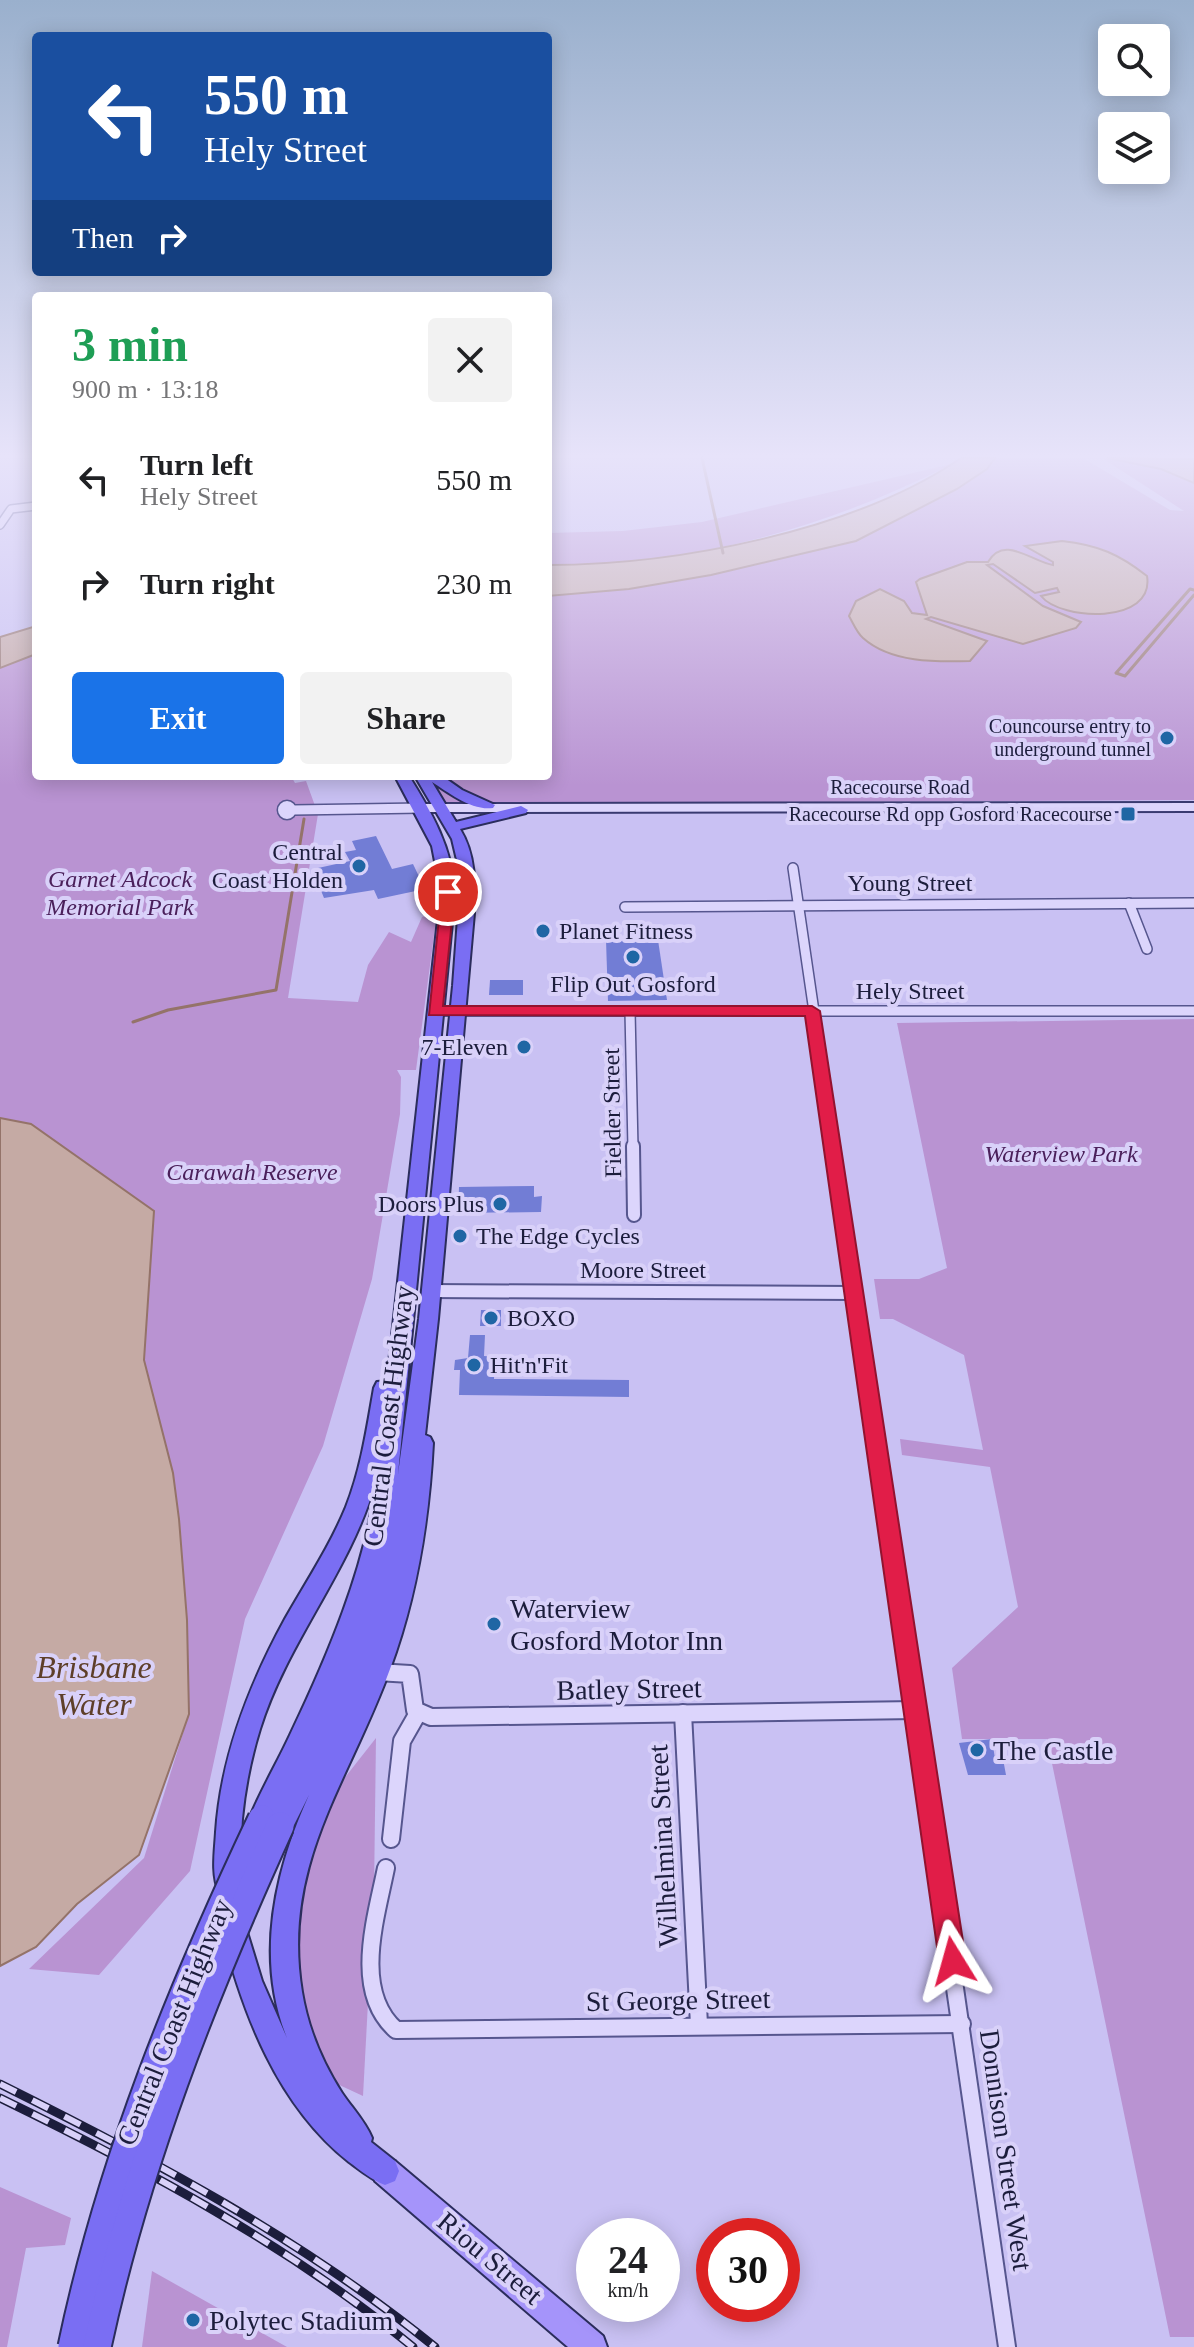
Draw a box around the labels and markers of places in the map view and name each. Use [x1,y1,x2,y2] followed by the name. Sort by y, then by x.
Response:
[989,715,1151,761] place label: Councourse entry to underground tunnel
[1158,729,1176,747] marker: Councourse entry to underground tunnel
[789,803,1112,826] place label: Racecourse Rd opp Gosford Racecourse
[1119,805,1137,823] marker: Racecourse Rd opp Gosford Racecourse
[212,839,343,893] place label: Central Coast Holden
[350,857,368,875] marker: Central Coast Holden
[414,858,482,926] pin
[559,918,693,944] place label: Planet Fitness
[534,922,552,940] marker: Planet Fitness
[624,948,642,966] marker: Flip Out Gosford
[550,971,716,997] place label: Flip Out Gosford
[421,1034,508,1060] place label: 7-Eleven
[515,1038,533,1056] marker: 7-Eleven
[378,1191,484,1217] place label: Doors Plus
[491,1195,509,1213] marker: Doors Plus
[476,1223,640,1249] place label: The Edge Cycles
[451,1227,469,1245] marker: The Edge Cycles
[507,1305,575,1331] place label: BOXO
[482,1309,500,1327] marker: BOXO
[490,1352,568,1378] place label: Hit'n'Fit
[465,1356,483,1374] marker: Hit'n'Fit
[510,1593,723,1656] place label: Waterview Gosford Motor Inn
[485,1615,503,1633] marker: Waterview Gosford Motor Inn
[993,1735,1114,1766] place label: The Castle
[968,1741,986,1759] marker: The Castle
[209,2305,394,2336] place label: Polytec Stadium
[184,2311,202,2329] marker: Polytec Stadium

